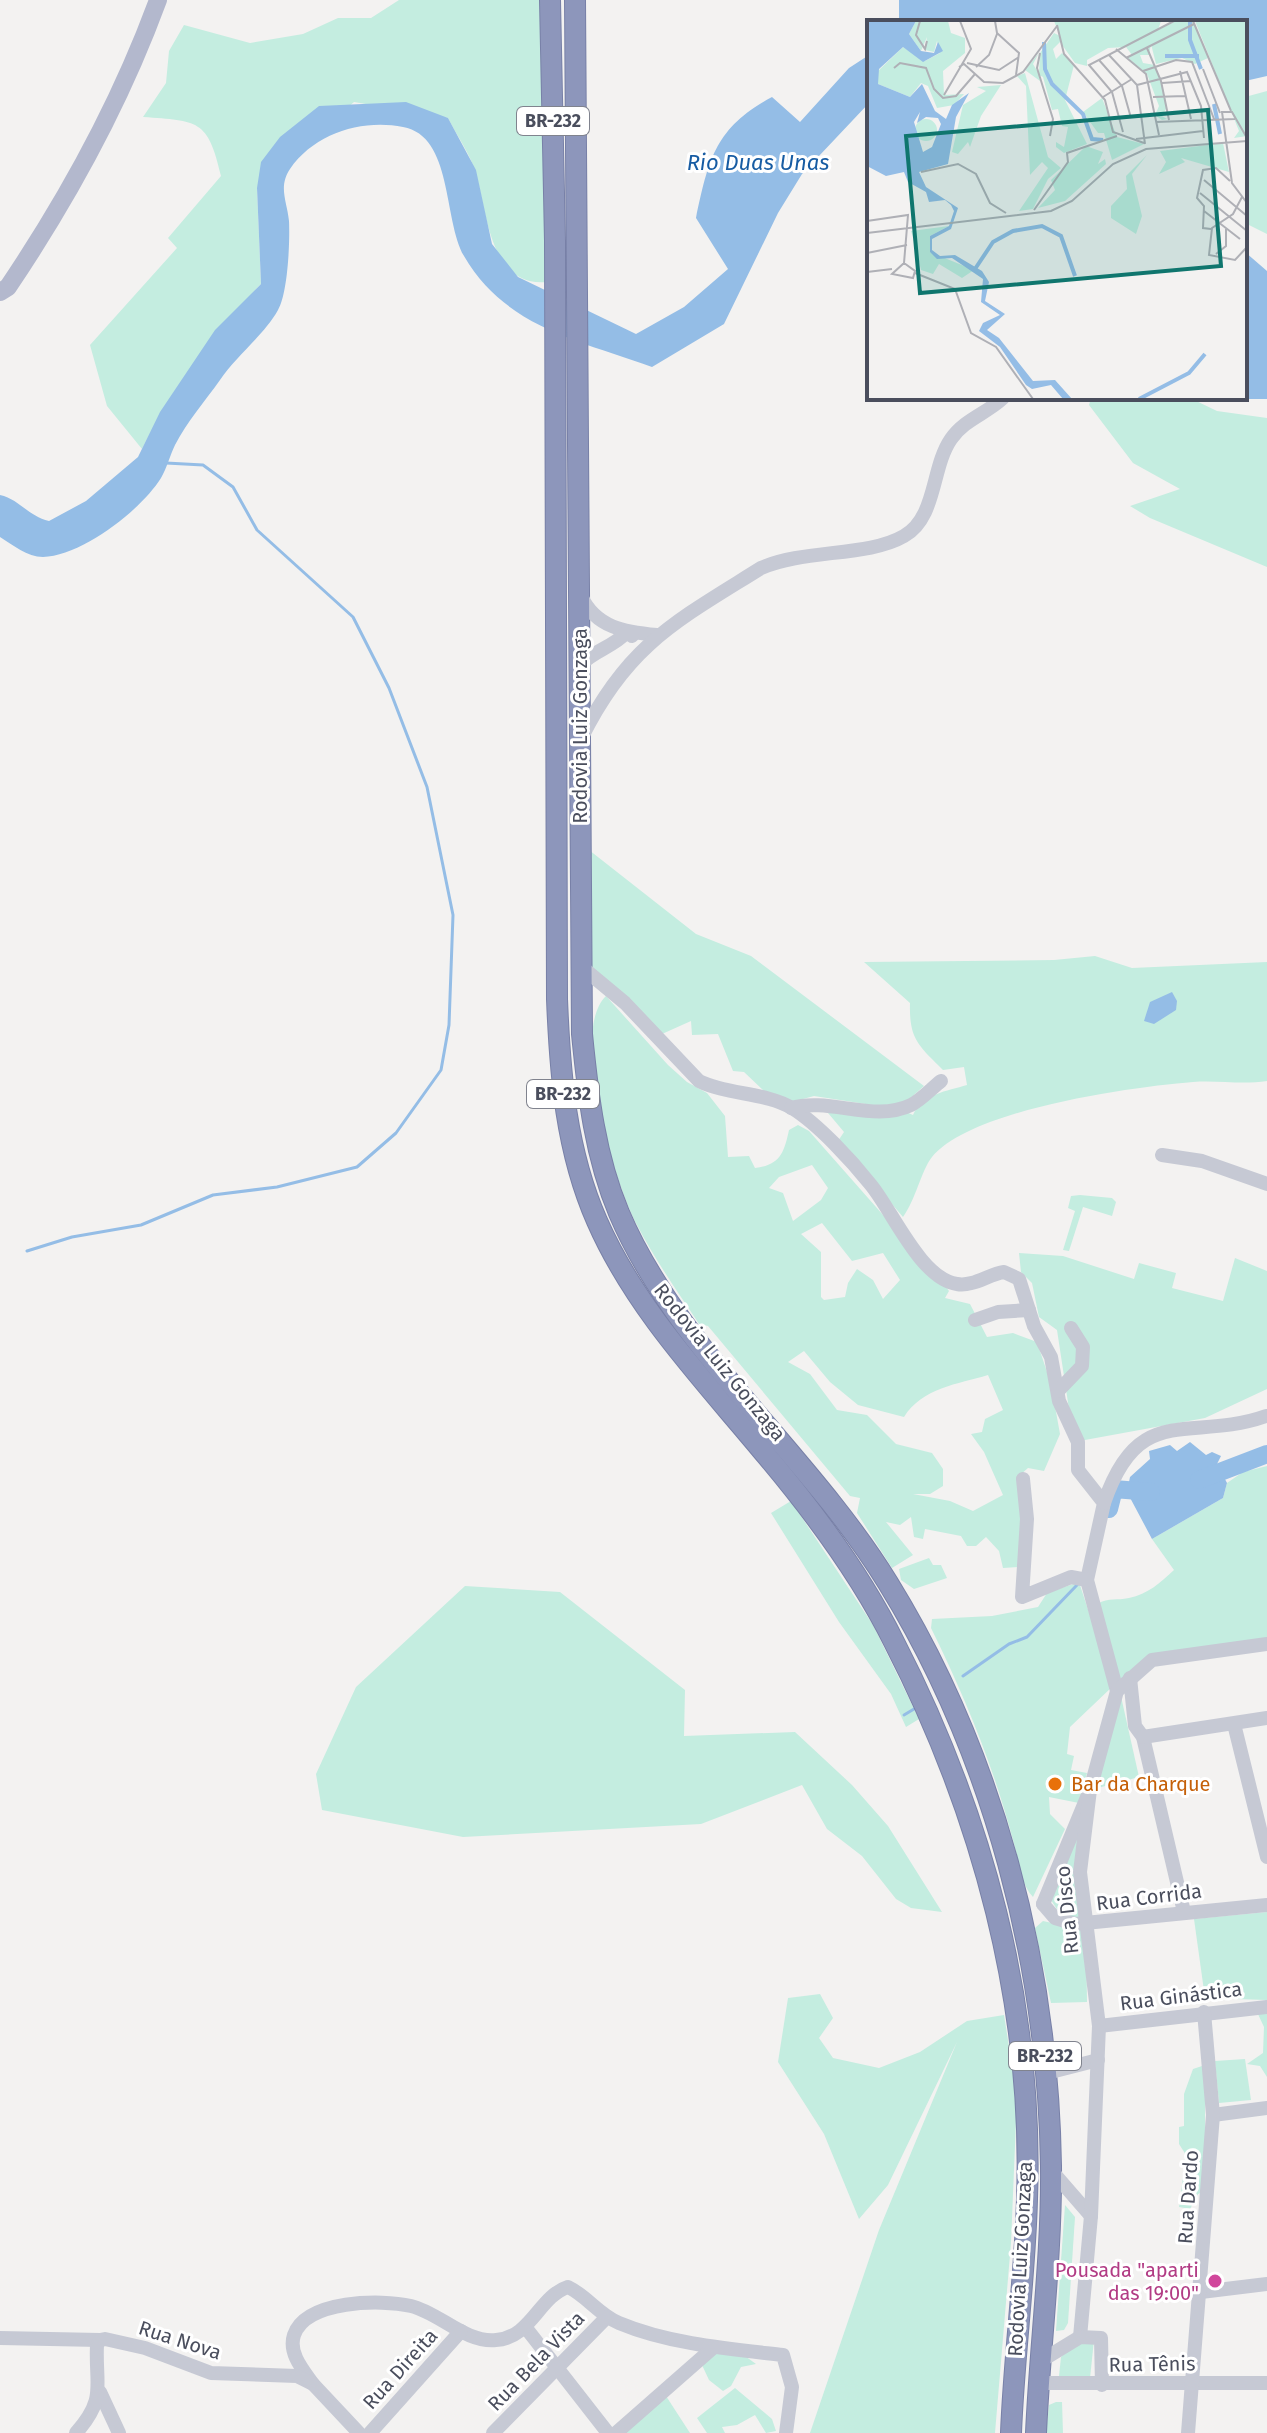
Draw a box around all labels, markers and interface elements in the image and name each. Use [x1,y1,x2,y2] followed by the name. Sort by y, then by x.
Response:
[867,20,1247,400] inset map
[517,107,589,135] road number: BR-232
[687,149,829,176] water label: Rio Duas Unas
[568,628,592,824] street label: Rodovia Luiz Gonzaga
[527,1080,599,1108] road number: BR-232
[649,1278,791,1446] street label: Rodovia Luiz Gonzaga
[1071,1772,1210,1796] place label: Bar da Charque
[1046,1775,1064,1793] marker: Bar da Charque
[1050,1865,1084,1955] street label: Rua Disco
[1095,1879,1203,1915] street label: Rua Corrida
[1118,1977,1244,2015] street label: Rua Ginástica
[1009,2042,1081,2070] road number: BR-232
[1173,2149,1203,2245] street label: Rua Dardo
[1003,2161,1037,2357] street label: Rodovia Luiz Gonzaga
[1055,2258,1199,2305] place label: Pousada "aparti das 19:00"
[1206,2272,1224,2290] marker: Pousada "aparti das 19:00"
[483,2306,589,2416] street label: Rua Bela Vista
[136,2315,224,2365] street label: Rua Nova
[358,2324,442,2414] street label: Rua Direita
[1108,2351,1196,2377] street label: Rua Tênis

